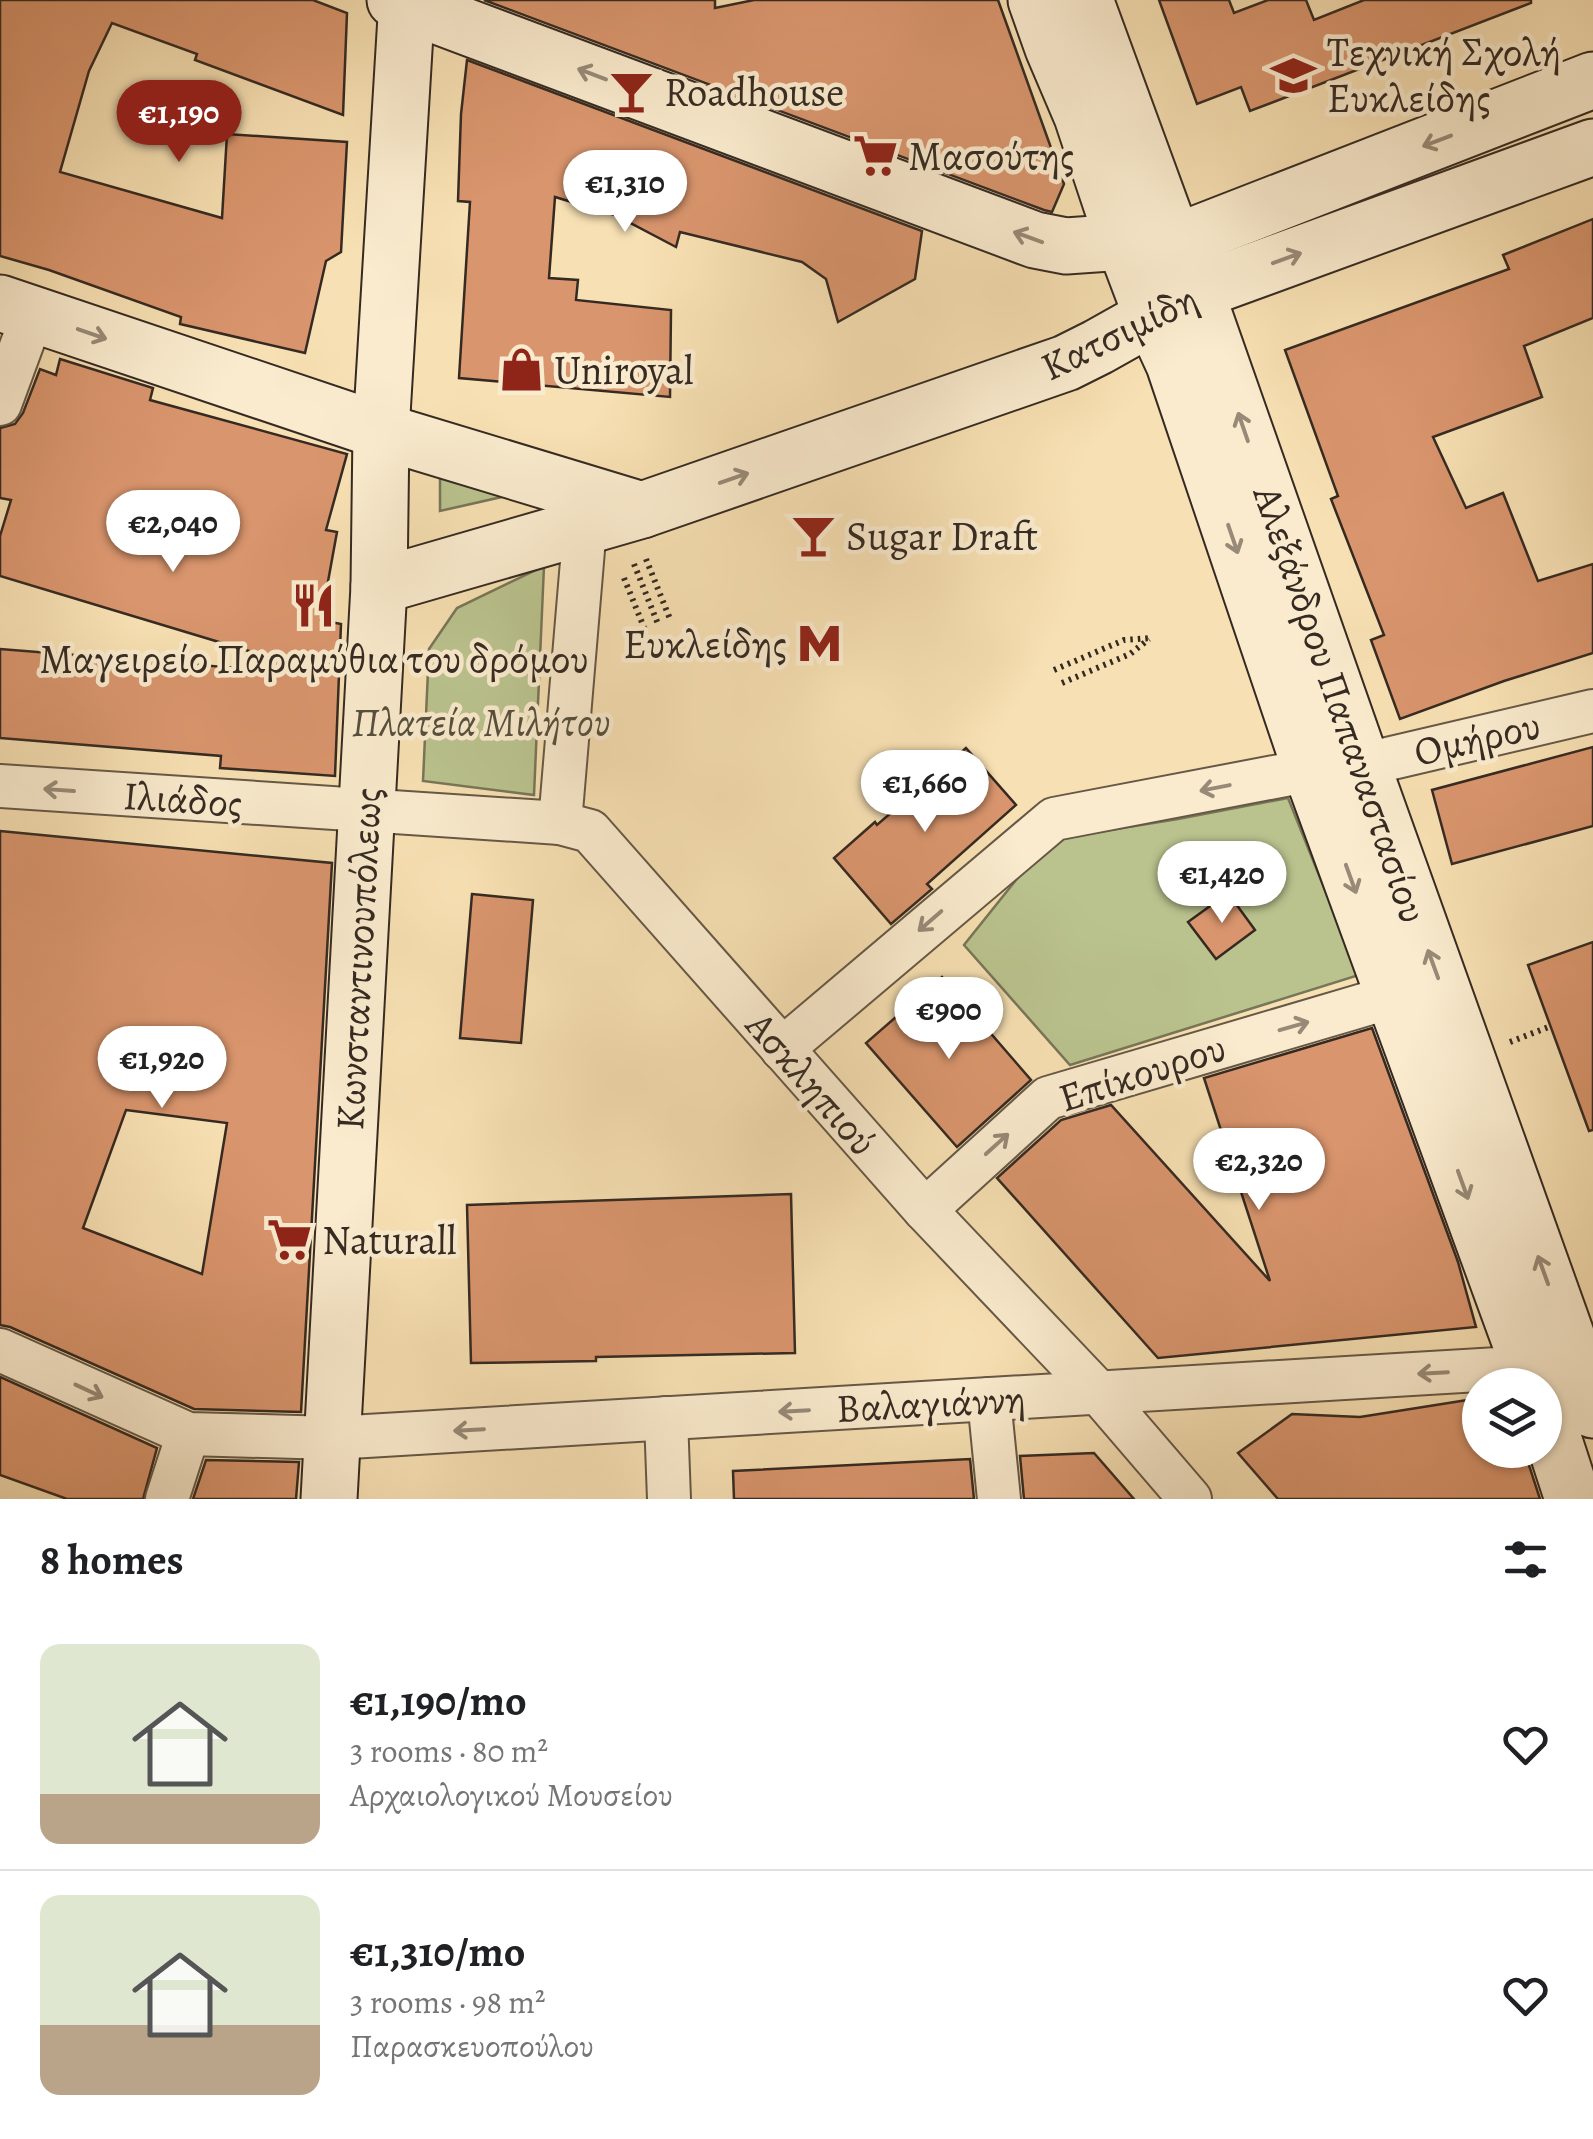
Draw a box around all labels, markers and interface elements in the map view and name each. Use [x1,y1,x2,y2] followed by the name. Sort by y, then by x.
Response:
[1327,25,1561,126] place label: Τεχνική Σχολή Ευκλείδης
[1270,51,1318,99] school or university icon: Τεχνική Σχολή Ευκλείδης
[578,64,609,82] one-way arrow
[664,65,844,120] place label: Roadhouse
[607,68,655,116] bar icon: Roadhouse
[98,80,260,165] pin: €1,190
[139,90,219,134] text: €1,190
[908,129,1074,184] place label: Μασούτης
[851,132,899,180] supermarket icon: Μασούτης
[1422,133,1453,151] one-way arrow
[544,150,706,235] pin: €1,310
[585,160,665,204] text: €1,310
[1013,227,1044,245] one-way arrow
[1272,248,1302,266] one-way arrow
[1031,271,1207,394] street label: Κατσιμίδη
[76,327,108,345] one-way arrow
[554,343,694,398] place label: Uniroyal
[497,346,545,394] shop icon: Uniroyal
[1233,412,1251,443] one-way arrow
[718,468,749,486] one-way arrow
[1240,477,1441,930] street label: Αλεξάνδρου Παπαναστασίου
[92,490,254,575] pin: €2,040
[128,500,218,544] text: €2,040
[846,509,1038,564] place label: Sugar Draft
[789,512,837,560] bar icon: Sugar Draft
[1226,523,1244,555] one-way arrow
[290,582,338,630] restaurant icon: Μαγειρείο Παραμύθια του δρόμου
[623,617,787,672] place label: Ευκλείδης
[796,620,844,668] metro station icon: Ευκλείδης
[39,632,589,687] place label: Μαγειρείο Παραμύθια του δρόμου
[352,695,610,750] park label: Πλατεία Μιλήτου
[1409,697,1546,780] street label: Ομήρου
[844,750,1006,835] pin: €1,660
[883,760,967,804] text: €1,660
[122,768,244,831] street label: Ιλιάδος
[43,780,75,799] one-way arrow
[1200,780,1232,799] one-way arrow
[322,786,395,1132] street label: Κωνσταντινουπόλεως
[1141,841,1303,926] pin: €1,420
[1179,851,1265,895] text: €1,420
[1343,863,1361,894] one-way arrow
[918,910,944,932] one-way arrow
[1423,950,1441,981] one-way arrow
[890,977,1008,1062] pin: €900
[916,987,982,1031] text: €900
[733,999,890,1167] street label: Ασκληπιού
[1277,1015,1309,1034] one-way arrow
[1052,1020,1233,1125] street label: Επίκουρου
[81,1026,243,1111] pin: €1,920
[120,1036,204,1080] text: €1,920
[1178,1128,1340,1213] pin: €2,320
[984,1133,1009,1156] one-way arrow
[1215,1138,1303,1182] text: €2,320
[1455,1168,1473,1199] one-way arrow
[322,1213,457,1268] place label: Naturall
[265,1216,313,1264] supermarket icon: Naturall
[1533,1256,1551,1287] one-way arrow
[1417,1364,1449,1383] one-way arrow
[1462,1368,1562,1468] map controls
[1462,1368,1562,1468] button: layers
[835,1371,1027,1436] street label: Βαλαγιάννη
[73,1383,104,1401] one-way arrow
[778,1402,810,1421] one-way arrow
[454,1421,486,1440] one-way arrow
[40,1531,184,1588] text: 8 homes
[1498,1532,1553,1587] icon: filters
[350,1672,527,1729] text: €1,190/mo
[120,1684,240,1804] icon: home
[1498,1717,1553,1772] icon: heart
[350,1729,548,1773] text: 3 rooms · 80 m²
[350,1773,673,1817] text: Αρχαιολογικού Μουσείου
[350,1923,525,1980] text: €1,310/mo
[120,1935,240,2055] icon: home
[1498,1968,1553,2023] icon: heart
[350,1980,546,2024] text: 3 rooms · 98 m²
[350,2024,594,2068] text: Παρασκευοπούλου

